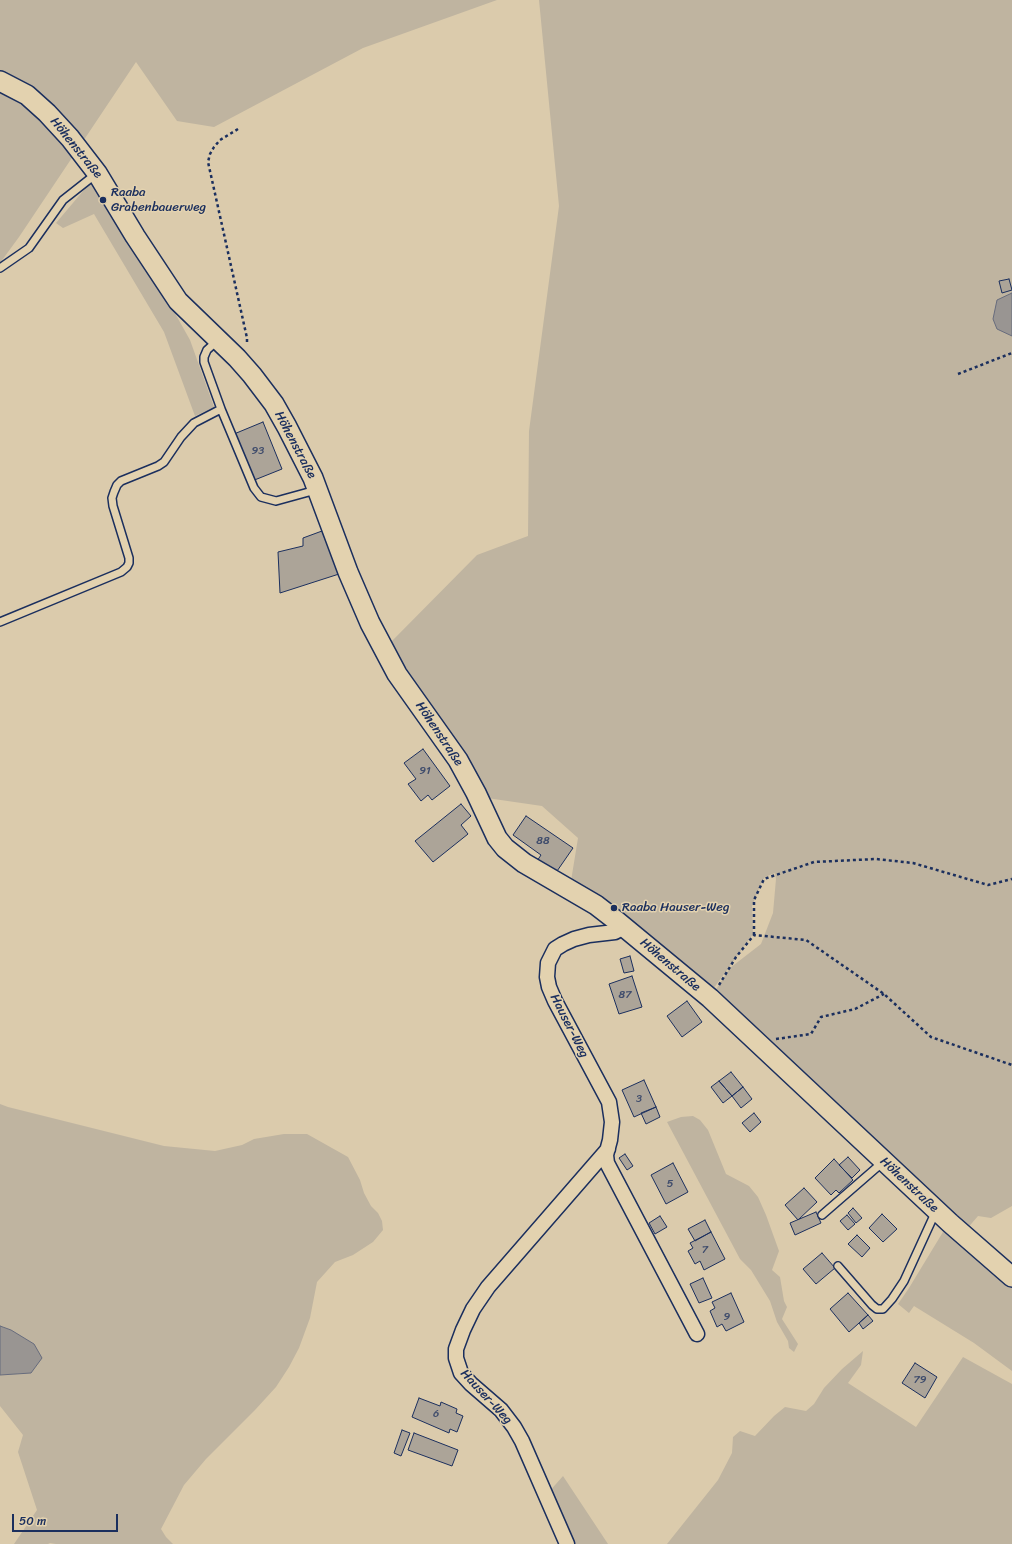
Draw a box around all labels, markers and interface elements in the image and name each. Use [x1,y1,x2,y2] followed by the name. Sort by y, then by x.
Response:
[47,114,105,182] street label: Höhenstraße
[111,185,206,216] place label: Raaba Grabenbauerweg
[98,195,108,205] marker: Raaba Grabenbauerweg
[271,408,319,482] street label: Höhenstraße
[252,444,264,458] house number: 93
[412,699,466,769] street label: Höhenstraße
[419,764,431,778] house number: 91
[536,834,550,848] house number: 88
[622,900,730,916] place label: Raaba Hauser-Weg
[609,903,619,913] marker: Raaba Hauser-Weg
[636,935,704,995] street label: Höhenstraße
[619,988,631,1002] house number: 87
[546,991,592,1061] street label: Hauser-Weg
[636,1092,642,1106] house number: 3
[876,1154,942,1216] street label: Höhenstraße
[667,1177,673,1191] house number: 5
[702,1243,708,1257] house number: 7
[724,1310,730,1324] house number: 9
[457,1366,515,1428] street label: Hauser-Weg
[913,1373,927,1387] house number: 79
[433,1407,439,1421] house number: 6
[14,1506,120,1532] scale bar
[19,1510,46,1532] text: 50 m

